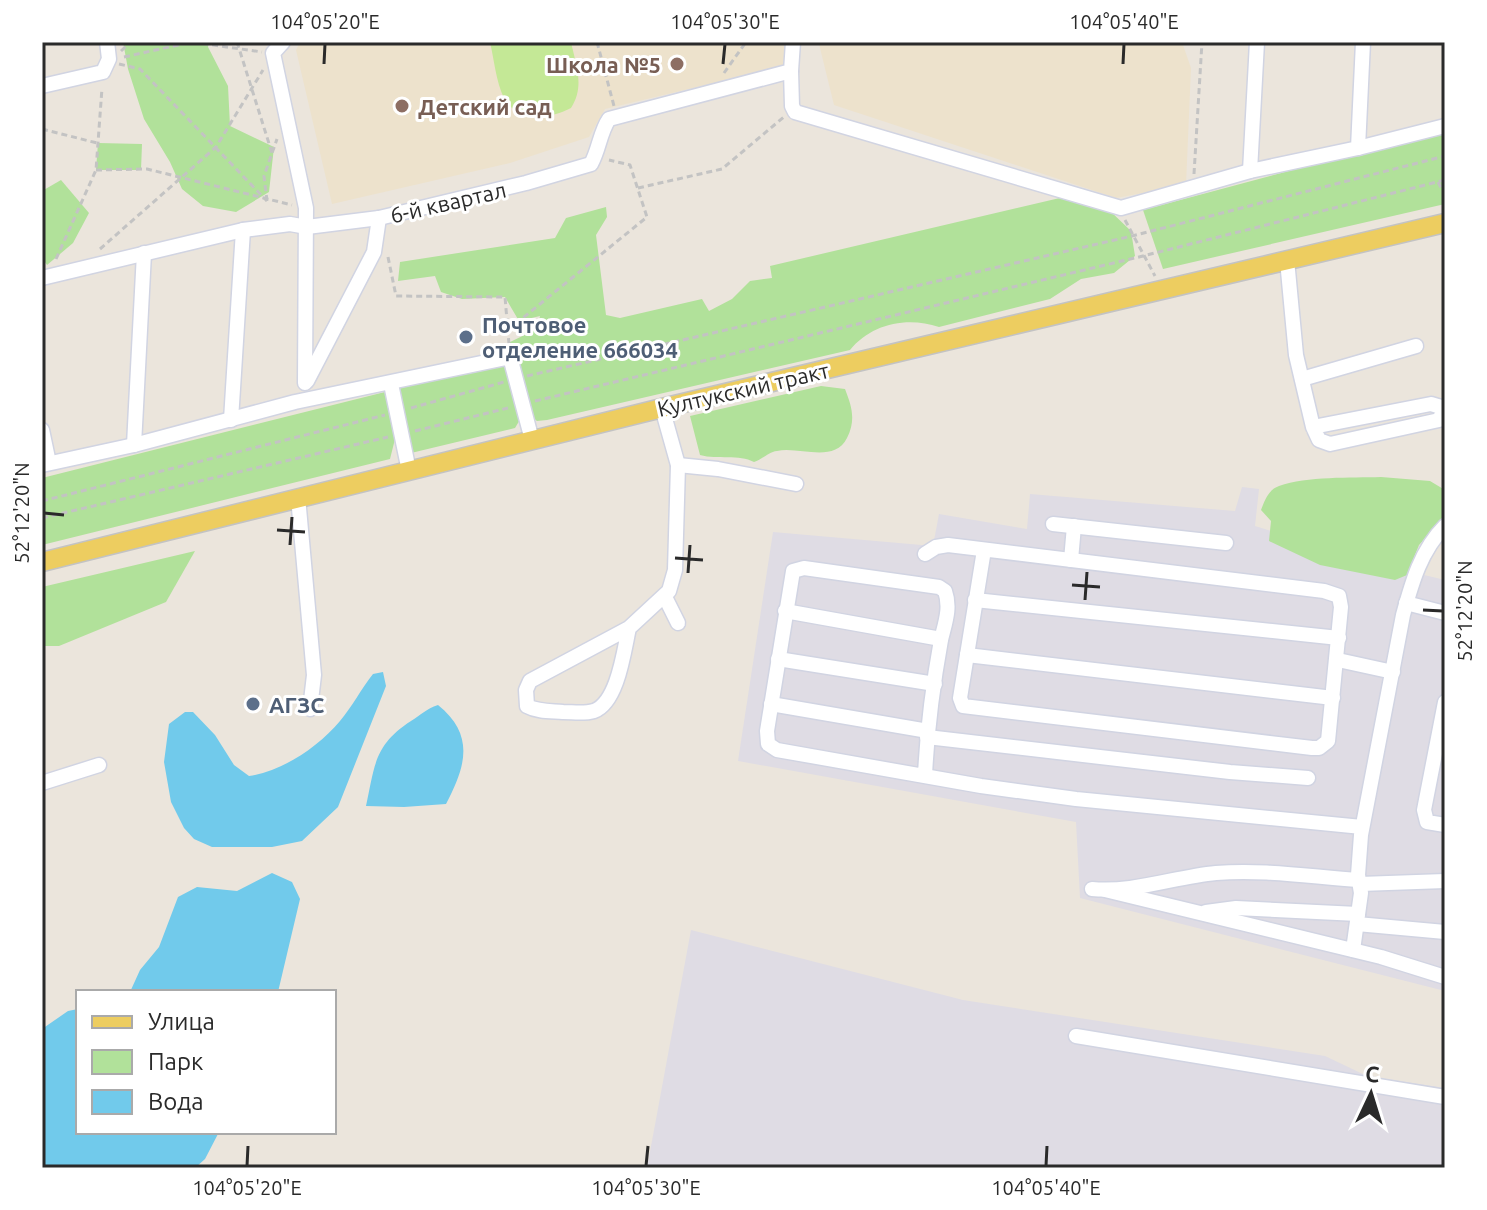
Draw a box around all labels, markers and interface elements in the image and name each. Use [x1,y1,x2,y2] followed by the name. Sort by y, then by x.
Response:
[270,10,380,33] text: 104°05'20"E
[670,10,780,33] text: 104°05'30"E
[1069,10,1179,33] text: 104°05'40"E
[546,52,661,77] place label: Школа №5
[668,55,686,73] marker: Школа №5
[418,94,552,119] place label: Детский сад
[393,97,411,115] marker: Детский сад
[387,176,509,228] street label: 6-й квартал
[482,312,678,362] place label: Почтовое отделение 666034
[457,328,475,346] marker: Почтовое отделение 666034
[655,357,831,421] street label: Култукский тракт
[10,462,33,564] text: 52°12'20"N
[1453,560,1476,662] text: 52°12'20"N
[269,692,324,717] place label: АГЗС
[244,695,262,713] marker: АГЗС
[76,990,336,1134] legend
[148,1008,215,1035] text: Улица
[148,1048,203,1075] text: Парк
[1331,1054,1411,1134] north arrow
[1365,1061,1380,1087] text: С
[148,1088,204,1115] text: Вода
[192,1176,302,1199] text: 104°05'20"E
[591,1176,701,1199] text: 104°05'30"E
[991,1176,1101,1199] text: 104°05'40"E

